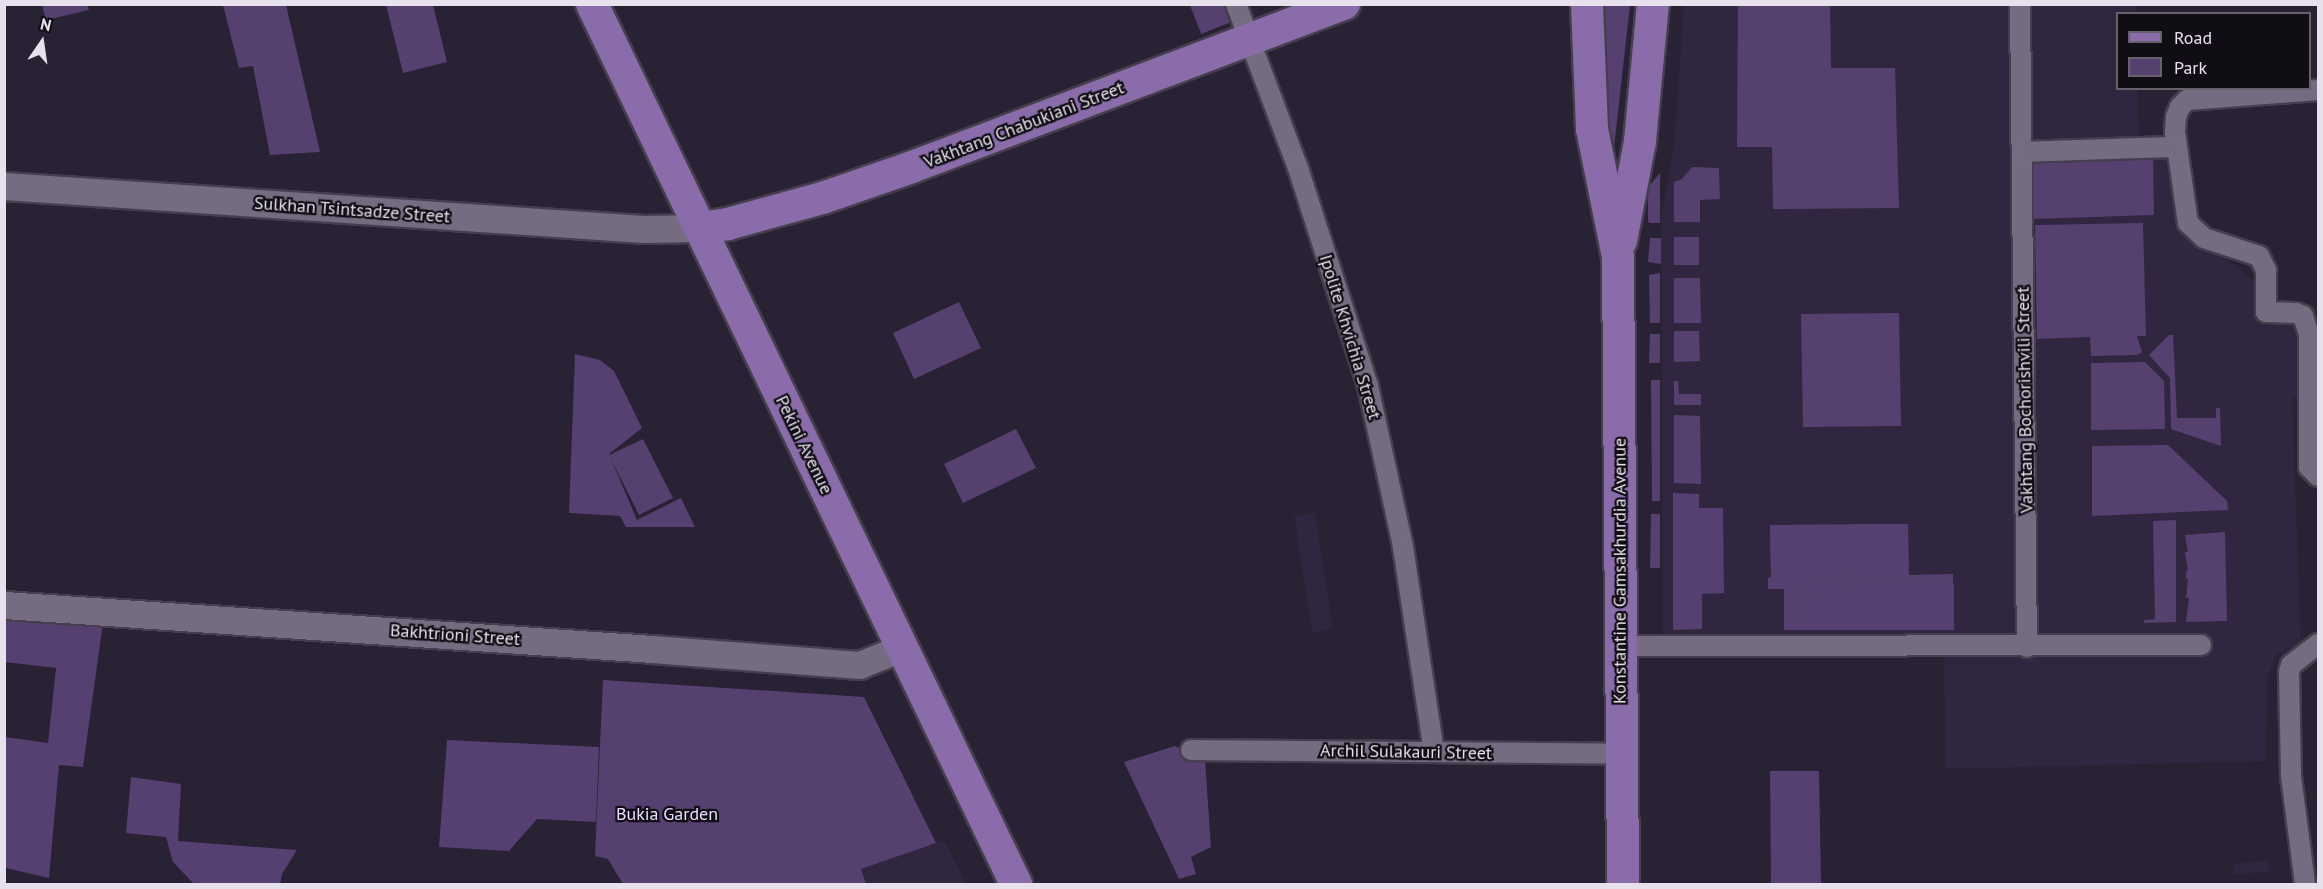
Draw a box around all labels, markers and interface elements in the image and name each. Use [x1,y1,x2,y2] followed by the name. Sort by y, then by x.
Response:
[12,12,72,72] north arrow
[2116,12,2311,90] legend
[39,14,53,35] text: N
[2174,26,2212,49] text: Road
[2174,56,2207,79] text: Park
[921,77,1127,173] street label: Vakhtang Chabukiani Street
[253,192,451,228] street label: Sulkhan Tsintsadze Street
[1315,252,1385,422] street label: Ipolite Khvichia Street
[2012,287,2038,513] street label: Vakhtang Bochorishvili Street
[771,392,837,498] street label: Pekini Avenue
[1609,438,1631,704] street label: Konstantine Gamsakhurdia Avenue
[389,620,521,650] street label: Bakhtrioni Street
[1320,740,1492,764] street label: Archil Sulakauri Street
[616,803,718,825] park label: Bukia Garden

